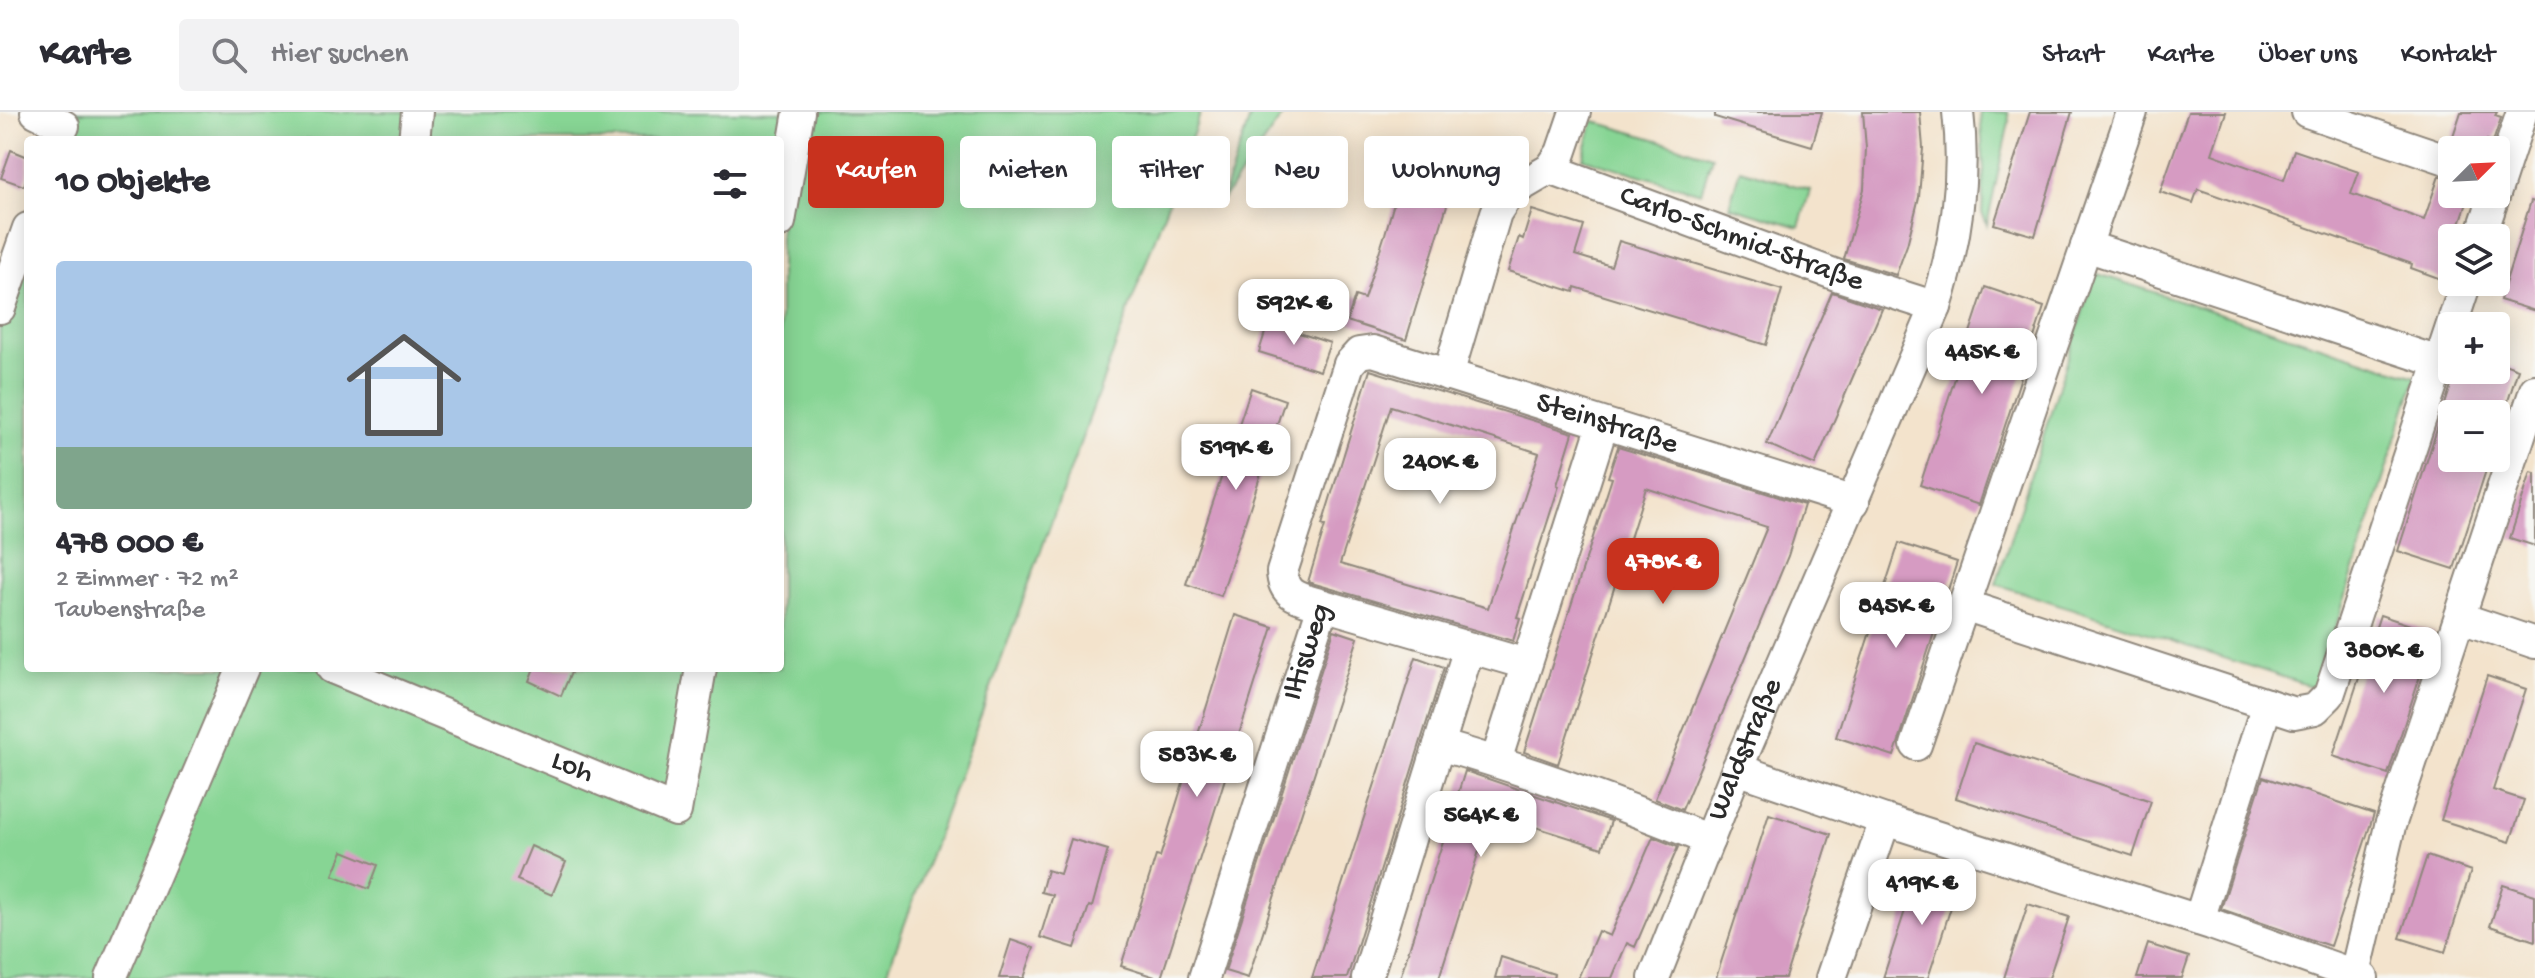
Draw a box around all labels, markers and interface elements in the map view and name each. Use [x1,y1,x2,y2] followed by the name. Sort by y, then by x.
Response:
[179,19,739,91] search box
[40,33,131,77] text: Karte
[207,33,251,77] icon: search
[271,38,409,73] text: Hier suchen
[2042,39,2103,72] text: Start
[2147,39,2214,72] text: Karte
[2258,39,2357,72] text: Über uns
[2401,39,2495,72] text: Kontakt
[808,136,944,208] chip: Kaufen
[960,136,1096,208] chip: Mieten
[1112,136,1230,208] chip: Filter
[1246,136,1348,208] chip: Neu
[1364,136,1529,208] chip: Wohnung
[2438,136,2510,208] north arrow
[2438,136,2510,472] map controls
[708,162,752,206] icon: filters
[56,164,210,204] text: 10 Objekte
[1615,179,1868,300] street label: Carlo-Schmid-Straße
[2438,224,2510,296] button: layers
[1229,279,1359,347] pin: 592K €
[1256,289,1332,320] text: 592K €
[2438,312,2510,384] button: +
[332,313,476,457] icon: home
[1917,328,2047,396] pin: 445K €
[1945,338,2019,369] text: 445K €
[1532,386,1683,463] street label: Steinstraße
[2438,400,2510,472] button: −
[1171,424,1301,492] pin: 519K €
[1199,434,1273,465] text: 519K €
[1375,438,1505,506] pin: 240K €
[1402,448,1478,479] text: 240K €
[56,525,203,565] text: 478 000 €
[1598,538,1728,606] pin: 478K €
[1625,548,1701,579] text: 478K €
[56,565,239,596] text: 2 Zimmer · 72 m²
[1831,582,1961,650] pin: 845K €
[1858,592,1934,623] text: 845K €
[56,596,205,627] text: Taubenstraße
[1276,599,1340,705] street label: Iltisweg
[2319,627,2449,695] pin: 380K €
[2345,637,2423,668] text: 380K €
[1701,673,1791,826] street label: Waldstraße
[1132,731,1262,799] pin: 583K €
[1158,741,1236,772] text: 583K €
[546,743,599,792] street label: Loh
[1416,791,1546,859] pin: 564K €
[1443,801,1519,832] text: 564K €
[1857,859,1987,927] pin: 419K €
[1886,869,1958,900] text: 419K €

